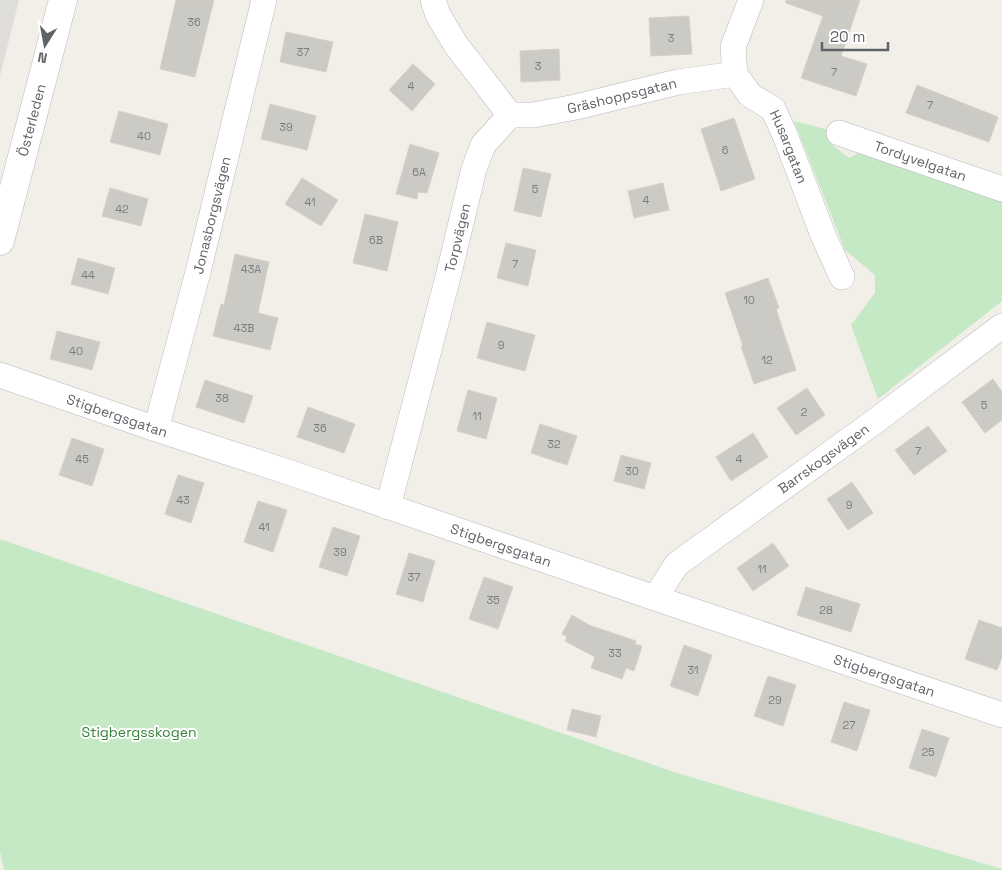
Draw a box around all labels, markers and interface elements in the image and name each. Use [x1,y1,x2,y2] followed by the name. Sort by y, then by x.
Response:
[187,15,201,29] house number: 36
[20,20,70,70] north arrow
[822,20,888,52] scale bar
[830,27,865,46] text: 20 m
[668,31,675,45] house number: 3
[297,45,309,59] house number: 37
[36,48,49,67] text: N
[535,59,542,73] house number: 3
[831,65,837,79] house number: 7
[566,74,678,117] street label: Gräshoppsgatan
[408,79,415,93] house number: 4
[14,82,50,158] street label: Österleden
[927,98,933,112] house number: 7
[766,107,812,186] street label: Husargatan
[279,120,293,134] house number: 39
[137,129,151,143] house number: 40
[872,137,969,185] street label: Tordyvelgatan
[722,143,729,157] house number: 6
[189,154,235,276] street label: Jonasborgsvägen
[412,165,426,179] house number: 6A
[532,182,539,196] house number: 5
[643,193,650,207] house number: 4
[304,195,316,209] house number: 41
[440,201,474,274] street label: Torpvägen
[115,202,129,216] house number: 42
[369,233,383,247] house number: 6B
[512,257,518,271] house number: 7
[241,262,261,276] house number: 43A
[81,268,95,282] house number: 44
[743,293,755,307] house number: 10
[234,321,254,335] house number: 43B
[498,338,505,352] house number: 9
[69,344,83,358] house number: 40
[761,353,773,367] house number: 12
[64,390,170,441] street label: Stigbergsgatan
[215,391,229,405] house number: 38
[981,398,988,412] house number: 5
[801,405,808,419] house number: 2
[472,409,482,423] house number: 11
[774,420,873,497] street label: Barrskogsvägen
[313,421,327,435] house number: 36
[547,437,561,451] house number: 32
[915,444,921,458] house number: 7
[75,452,89,466] house number: 45
[736,452,743,466] house number: 4
[625,464,639,478] house number: 30
[176,493,190,507] house number: 43
[846,498,853,512] house number: 9
[448,519,554,571] street label: Stigbergsgatan
[258,520,270,534] house number: 41
[333,545,347,559] house number: 39
[757,562,767,576] house number: 11
[408,570,420,584] house number: 37
[486,593,500,607] house number: 35
[819,603,833,617] house number: 28
[608,646,622,660] house number: 33
[831,650,937,701] street label: Stigbergsgatan
[687,663,699,677] house number: 31
[768,693,782,707] house number: 29
[843,718,855,732] house number: 27
[81,723,197,741] park label: Stigbergsskogen
[921,745,935,759] house number: 25

